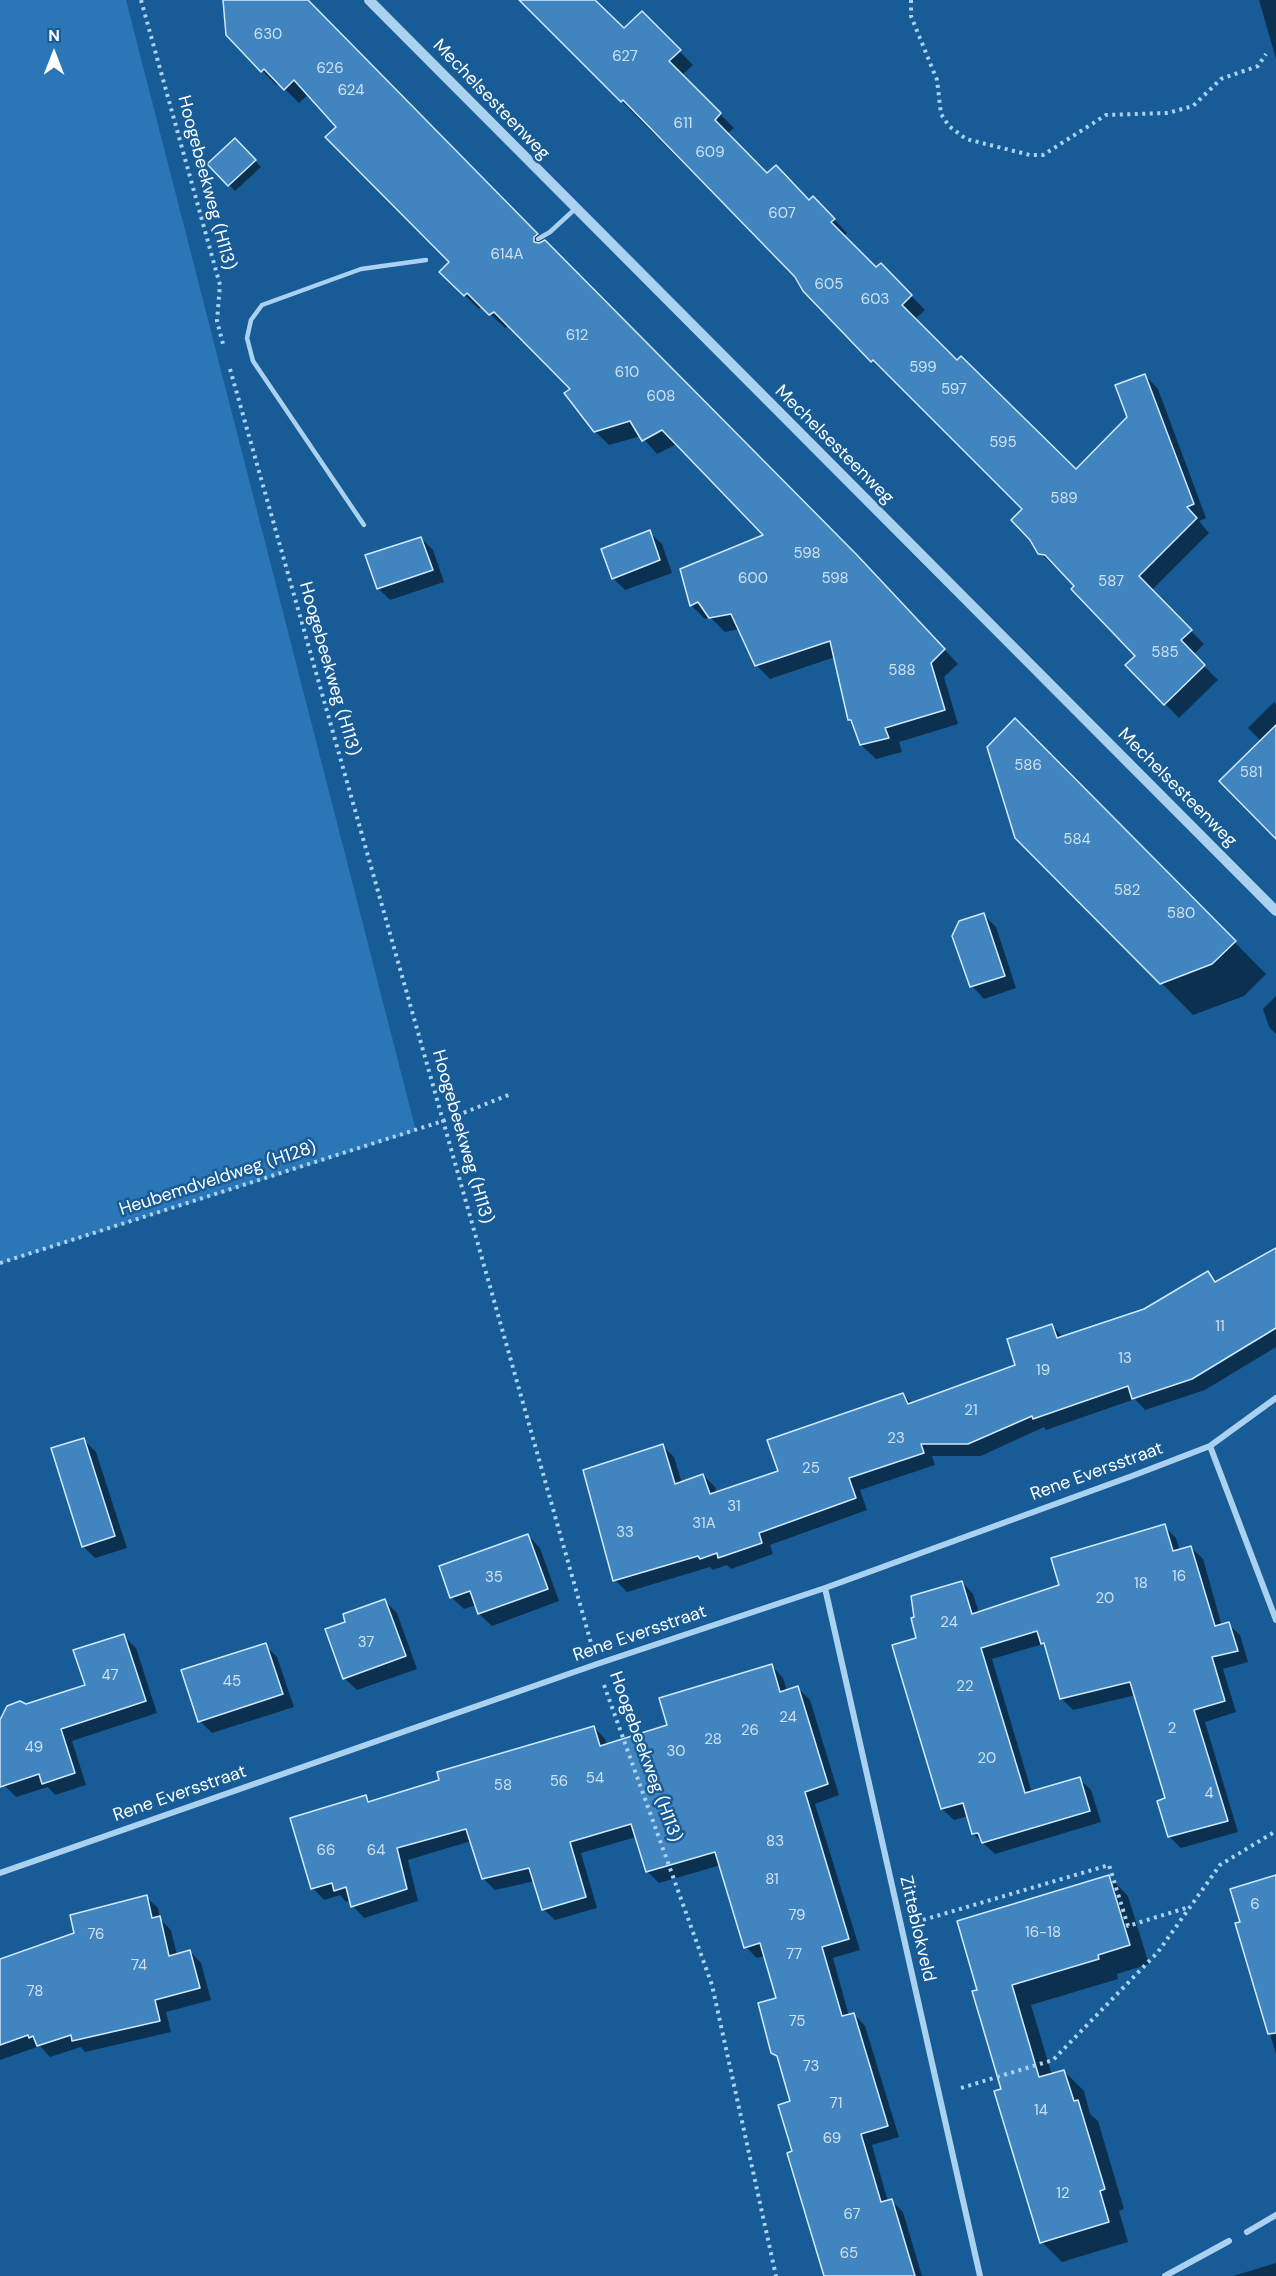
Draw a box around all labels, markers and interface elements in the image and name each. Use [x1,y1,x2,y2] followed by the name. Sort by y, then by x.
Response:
[24,24,84,84] north arrow
[48,25,60,46] text: N
[254,26,282,44] house number: 630
[428,35,554,165] street label: Mechelsesteenweg
[612,48,638,66] house number: 627
[316,60,344,78] house number: 626
[338,82,364,100] house number: 624
[172,93,240,273] street label: Hoogebeekweg (H113)
[674,115,692,133] house number: 611
[695,144,725,162] house number: 609
[768,205,796,223] house number: 607
[490,246,524,264] house number: 614A
[815,276,843,294] house number: 605
[861,291,889,309] house number: 603
[566,327,588,345] house number: 612
[909,359,937,377] house number: 599
[615,364,639,382] house number: 610
[770,381,898,509] street label: Mechelsesteenweg
[941,381,967,399] house number: 597
[647,388,675,406] house number: 608
[989,434,1017,452] house number: 595
[1050,490,1078,508] house number: 589
[794,545,820,563] house number: 598
[738,570,768,588] house number: 600
[822,570,848,588] house number: 598
[1098,573,1124,591] house number: 587
[294,580,364,758] street label: Hoogebeekweg (H113)
[1151,644,1179,662] house number: 585
[888,662,916,680] house number: 588
[1113,724,1241,852] street label: Mechelsesteenweg
[1014,757,1042,775] house number: 586
[1240,764,1262,782] house number: 581
[1063,831,1091,849] house number: 584
[1114,882,1140,900] house number: 582
[1167,905,1195,923] house number: 580
[427,1048,497,1226] street label: Hoogebeekweg (H113)
[117,1137,319,1221] street label: Heubemdveldweg (H128)
[1215,1318,1225,1336] house number: 11
[1118,1350,1132,1368] house number: 13
[1036,1362,1050,1380] house number: 19
[964,1402,978,1420] house number: 21
[887,1430,905,1448] house number: 23
[1028,1438,1166,1506] street label: Rene Eversstraat
[802,1460,820,1478] house number: 25
[727,1498,741,1516] house number: 31
[692,1515,716,1533] house number: 31A
[616,1524,634,1542] house number: 33
[1172,1568,1186,1586] house number: 16
[485,1569,503,1587] house number: 35
[1134,1575,1148,1593] house number: 18
[1096,1590,1114,1608] house number: 20
[570,1601,710,1667] street label: Rene Eversstraat
[940,1614,958,1632] house number: 24
[358,1634,374,1652] house number: 37
[101,1667,119,1685] house number: 47
[604,1669,686,1845] street label: Hoogebeekweg (H113)
[223,1673,241,1691] house number: 45
[956,1678,974,1696] house number: 22
[779,1709,797,1727] house number: 24
[1168,1720,1176,1738] house number: 2
[741,1722,759,1740] house number: 26
[704,1731,722,1749] house number: 28
[25,1739,43,1757] house number: 49
[666,1743,686,1761] house number: 30
[978,1750,996,1768] house number: 20
[110,1761,250,1827] street label: Rene Eversstraat
[586,1770,604,1788] house number: 54
[550,1773,568,1791] house number: 56
[494,1777,512,1795] house number: 58
[1204,1785,1214,1803] house number: 4
[766,1833,784,1851] house number: 83
[317,1842,335,1860] house number: 66
[367,1842,385,1860] house number: 64
[765,1871,779,1889] house number: 81
[894,1874,940,1984] street label: Zitteblokveld
[1250,1896,1260,1914] house number: 6
[788,1907,806,1925] house number: 79
[1025,1924,1061,1942] house number: 16-18
[87,1926,105,1944] house number: 76
[786,1946,802,1964] house number: 77
[131,1957,147,1975] house number: 74
[27,1983,43,2001] house number: 78
[789,2013,805,2031] house number: 75
[803,2058,819,2076] house number: 73
[830,2095,842,2113] house number: 71
[1034,2102,1048,2120] house number: 14
[823,2130,841,2148] house number: 69
[1056,2185,1070,2203] house number: 12
[843,2206,861,2224] house number: 67
[840,2245,858,2263] house number: 65

